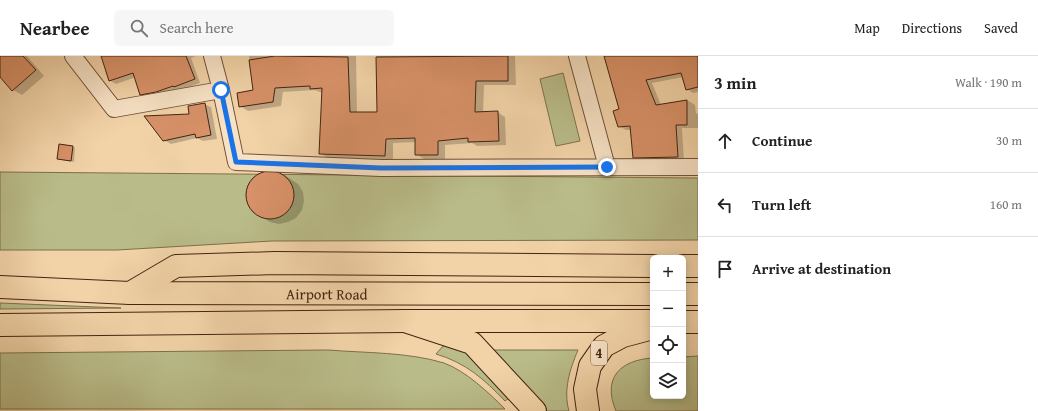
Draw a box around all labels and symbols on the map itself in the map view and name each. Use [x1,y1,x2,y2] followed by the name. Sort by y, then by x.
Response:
[212,81,230,99] route start
[598,158,616,176] route end
[286,283,368,304] street label: Airport Road
[591,341,607,365] road number: 4

